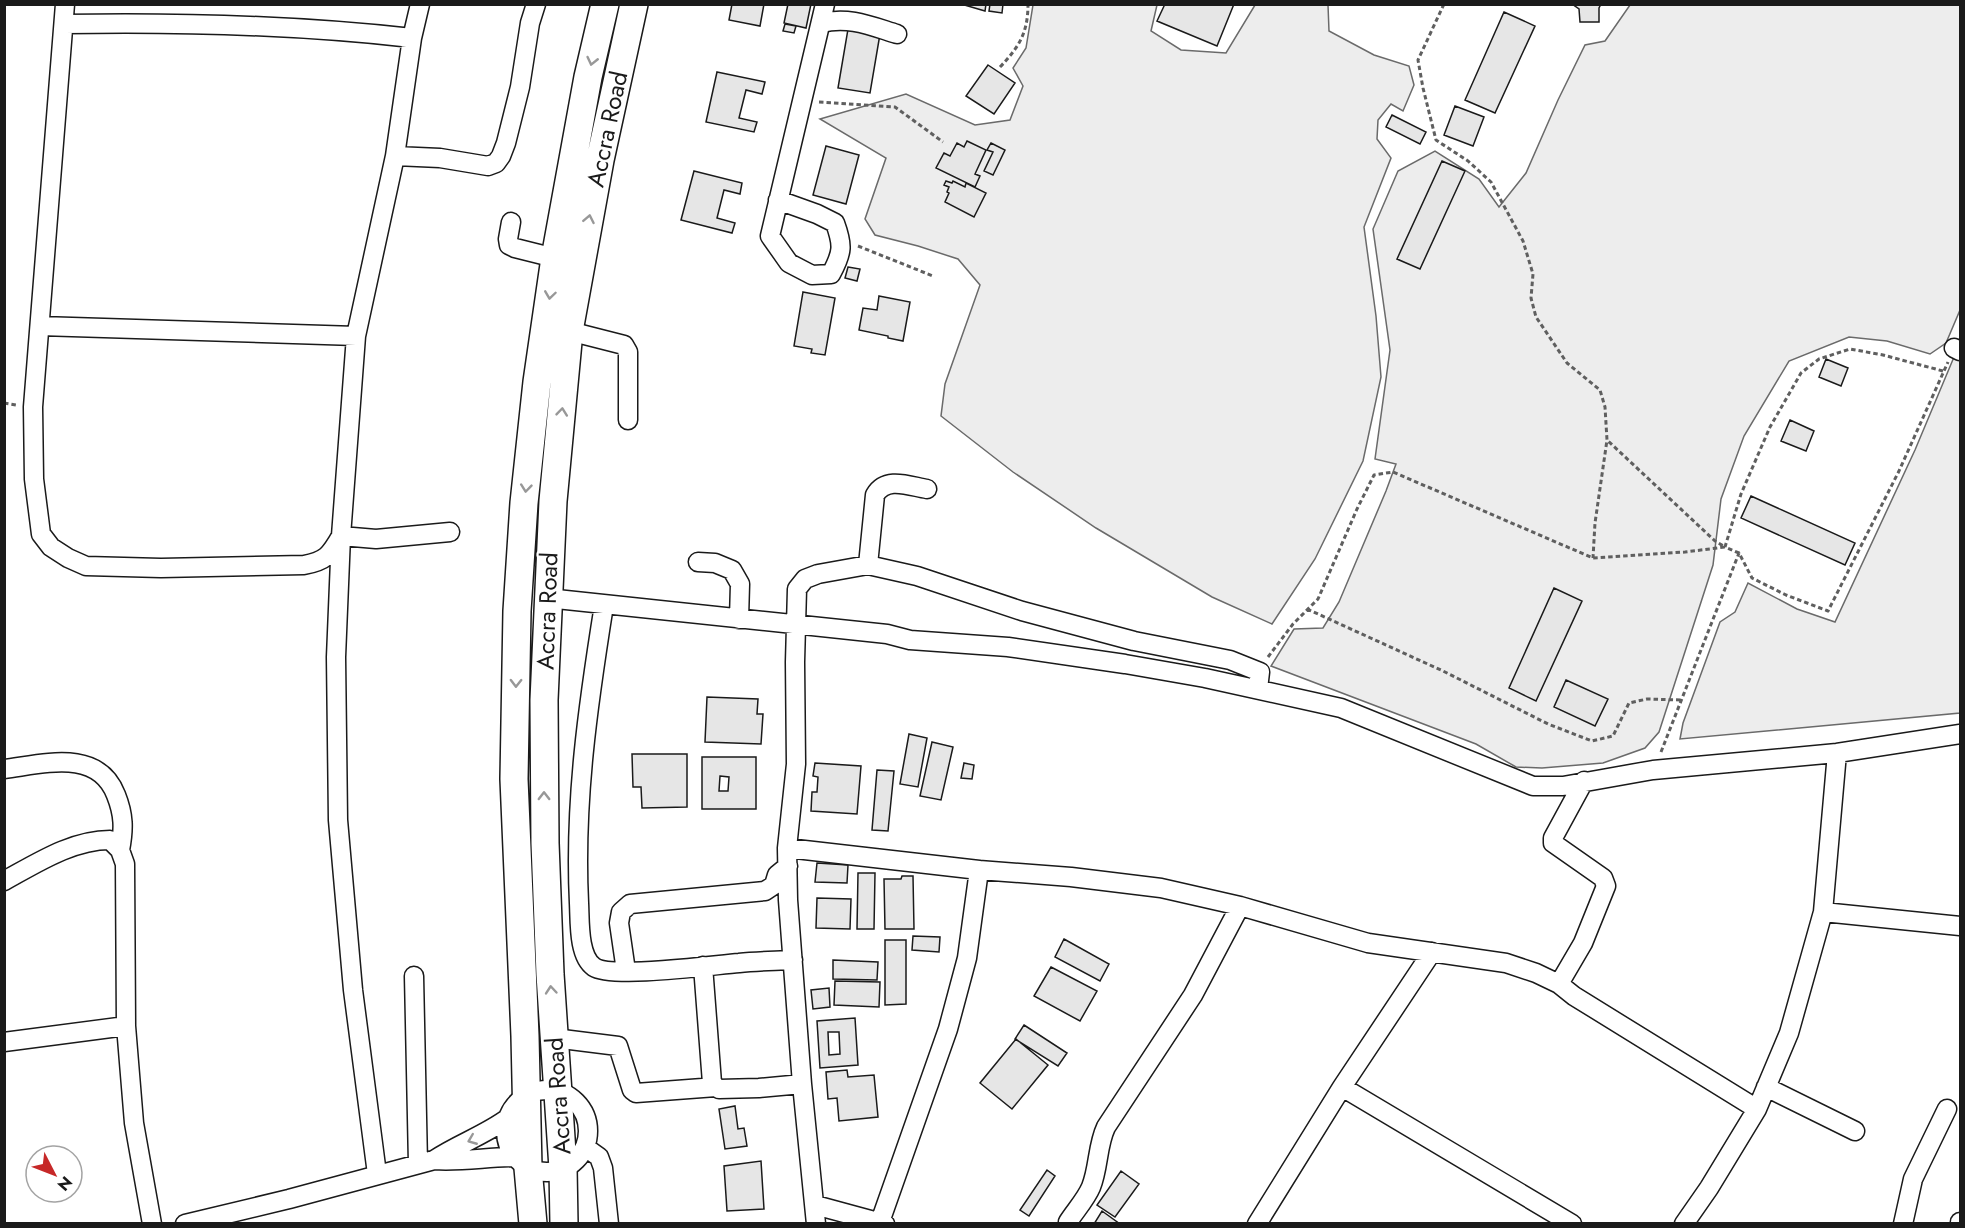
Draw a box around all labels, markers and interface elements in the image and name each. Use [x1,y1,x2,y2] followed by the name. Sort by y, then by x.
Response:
[586,56,599,66] one-way arrow
[578,68,636,190] street label: Accra Road
[582,215,595,225] one-way arrow
[544,290,556,299] one-way arrow
[555,408,568,417] one-way arrow
[520,484,533,493] one-way arrow
[527,552,567,670] street label: Accra Road
[510,678,522,687] one-way arrow
[538,791,550,800] one-way arrow
[545,986,558,995] one-way arrow
[536,1036,580,1156] street label: Accra Road
[467,1133,478,1145] one-way arrow
[24,1144,84,1204] north arrow
[52,1171,78,1196] text: N

